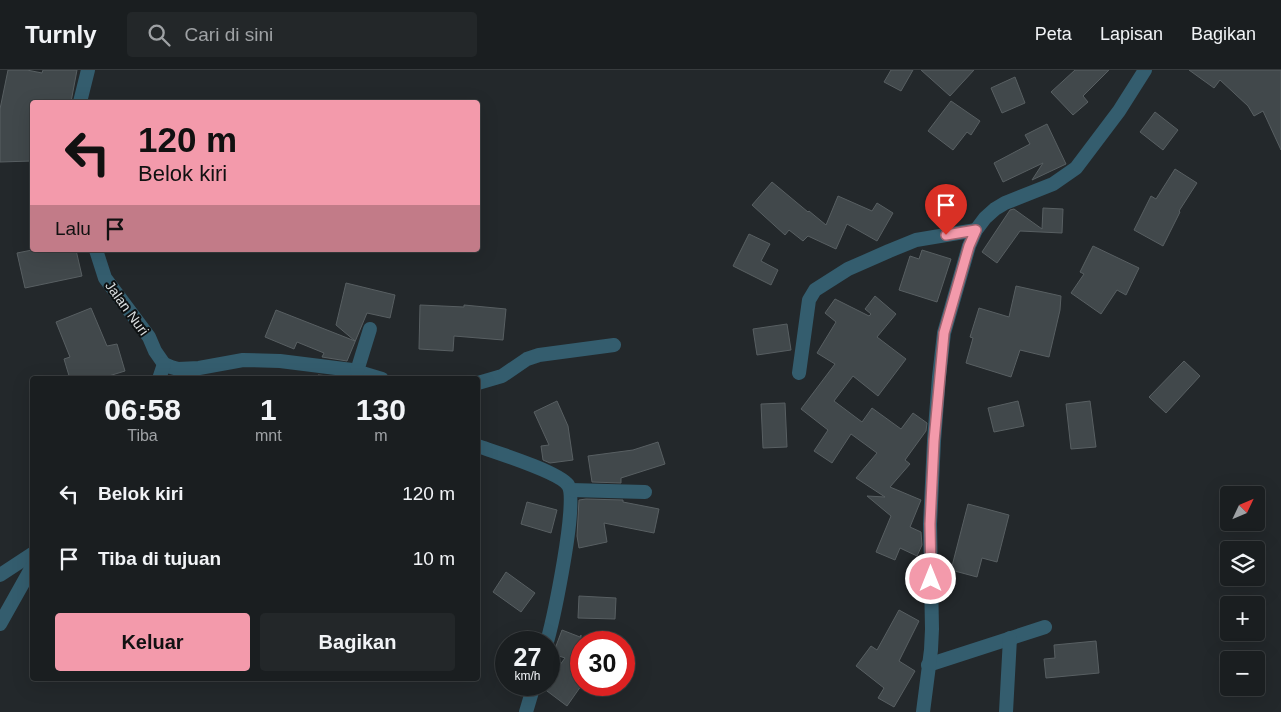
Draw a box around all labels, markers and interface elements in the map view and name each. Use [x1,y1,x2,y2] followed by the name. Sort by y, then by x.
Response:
[127,12,477,57] search box
[25,21,97,48] text: Turnly
[145,21,173,49] icon: search
[185,24,273,45] text: Cari di sini
[1035,24,1072,44] text: Peta
[1100,24,1163,44] text: Lapisan
[1191,24,1256,44] text: Bagikan
[55,120,120,185] icon: left
[138,120,237,159] text: 120 m
[138,161,227,186] text: Belok kiri
[925,184,967,235] pin
[932,191,960,219] icon: arrive
[101,215,129,243] icon: arrive
[55,218,91,239] text: Lalu
[102,278,152,338] street label: Jalan Nuri
[104,393,181,426] text: 06:58
[260,393,277,426] text: 1
[356,393,406,426] text: 130
[127,427,158,444] text: Tiba
[255,427,282,444] text: mnt
[374,427,387,444] text: m
[55,480,83,508] icon: left
[98,483,184,504] text: Belok kiri
[402,483,455,504] text: 120 m
[1220,486,1265,531] north arrow
[1220,486,1265,696] map controls
[1220,541,1265,586] button: layers
[55,545,83,573] icon: arrive
[98,548,221,569] text: Tiba di tujuan
[413,548,455,569] text: 10 m
[904,552,956,604] position arrow
[1220,596,1265,641] button: +
[55,613,250,671] button: Keluar
[260,613,455,671] button: Bagikan
[570,631,635,696] speed limit sign: 30
[514,643,541,671] text: 27
[1220,651,1265,696] button: −
[514,669,541,683] text: km/h

